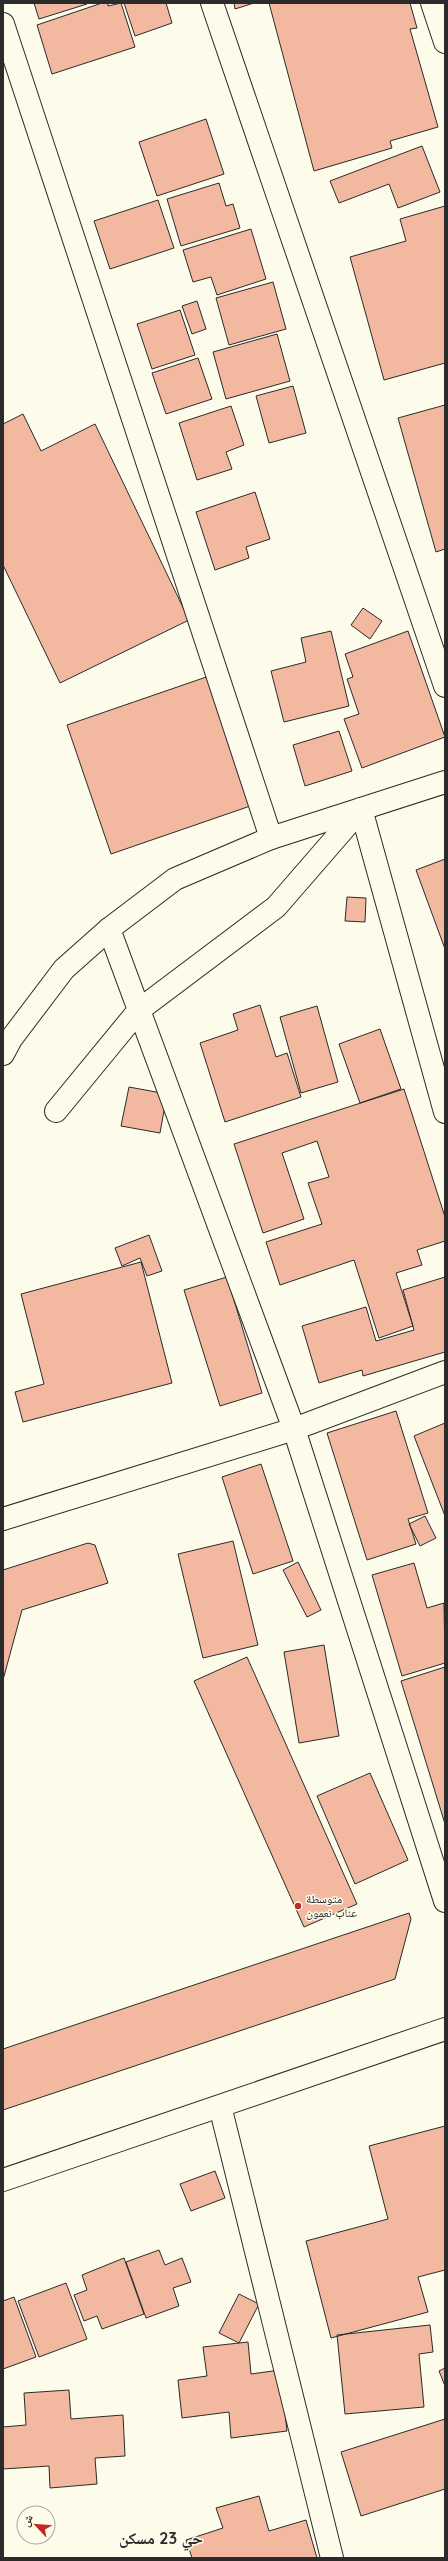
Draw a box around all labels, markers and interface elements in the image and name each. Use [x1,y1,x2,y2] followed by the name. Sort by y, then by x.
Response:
[306,1891,357,1920] place label: متوسطة عناب نعمون
[293,1901,303,1911] marker: متوسطة عناب نعمون
[16,2505,56,2545] north arrow
[18,2512,37,2529] text: ش
[119,2528,203,2551] district label: حي 23 مسكن

